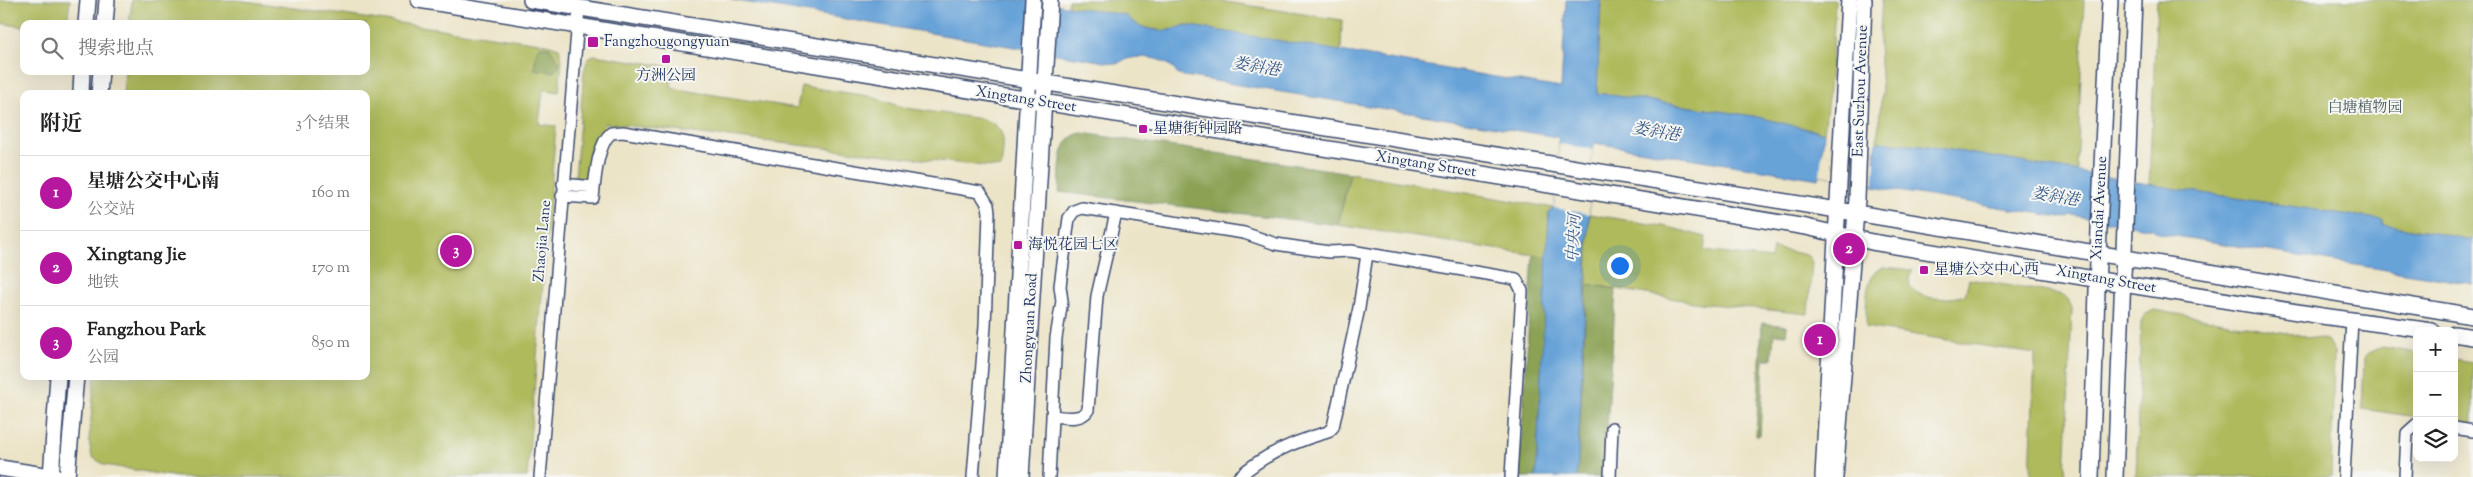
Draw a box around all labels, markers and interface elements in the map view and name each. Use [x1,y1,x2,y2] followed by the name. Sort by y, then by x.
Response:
[20,20,370,75] search box
[1848,25,1874,157] street label: East Suzhou Avenue
[604,32,730,53] place label: Fangzhougongyuan
[38,34,66,62] icon: search
[586,35,600,49] marker: Fangzhougongyuan
[78,36,154,63] text: 搜索地点
[660,53,672,65] marker: 方洲公园
[1230,53,1283,83] water label: 娄斜港
[636,66,696,87] place label: 方洲公园
[974,82,1078,118] street label: Xingtang Street
[2327,98,2403,119] park label: 白塘植物园
[40,110,82,140] text: 附近
[296,113,350,136] text: 3个结果
[1630,118,1683,148] water label: 娄斜港
[1153,119,1243,140] place label: 星塘街钟园路
[1137,123,1149,135] marker: 星塘街钟园路
[1374,147,1478,183] street label: Xingtang Street
[2087,155,2113,261] street label: Xiandai Avenue
[87,169,220,196] text: 星塘公交中心南
[53,182,59,205] text: 1
[312,182,350,205] text: 160 m
[2029,183,2082,213] water label: 娄斜港
[87,199,135,222] text: 公交站
[529,199,557,283] street label: Zhaojia Lane
[1562,210,1588,263] water label: 中央河
[1833,230,1865,268] pin: 2
[440,232,472,270] pin: 3
[1028,235,1118,256] place label: 海悦花园七区
[1012,239,1024,251] marker: 海悦花园七区
[87,242,186,269] text: Xingtang Jie
[1607,253,1633,279] your location
[52,257,60,280] text: 2
[312,257,350,280] text: 170 m
[1934,260,2039,281] place label: 星塘公交中心西
[2054,261,2158,299] street label: Xingtang Street
[1918,264,1930,276] marker: 星塘公交中心西
[87,272,119,295] text: 地铁
[1017,272,1043,384] street label: Zhongyuan Road
[87,317,206,344] text: Fangzhou Park
[1804,321,1836,359] pin: 1
[2413,327,2458,462] map controls
[2413,327,2458,372] button: +
[53,332,59,355] text: 3
[311,332,350,355] text: 850 m
[87,347,119,370] text: 公园
[2413,372,2458,417] button: −
[2413,417,2458,462] button: layers

